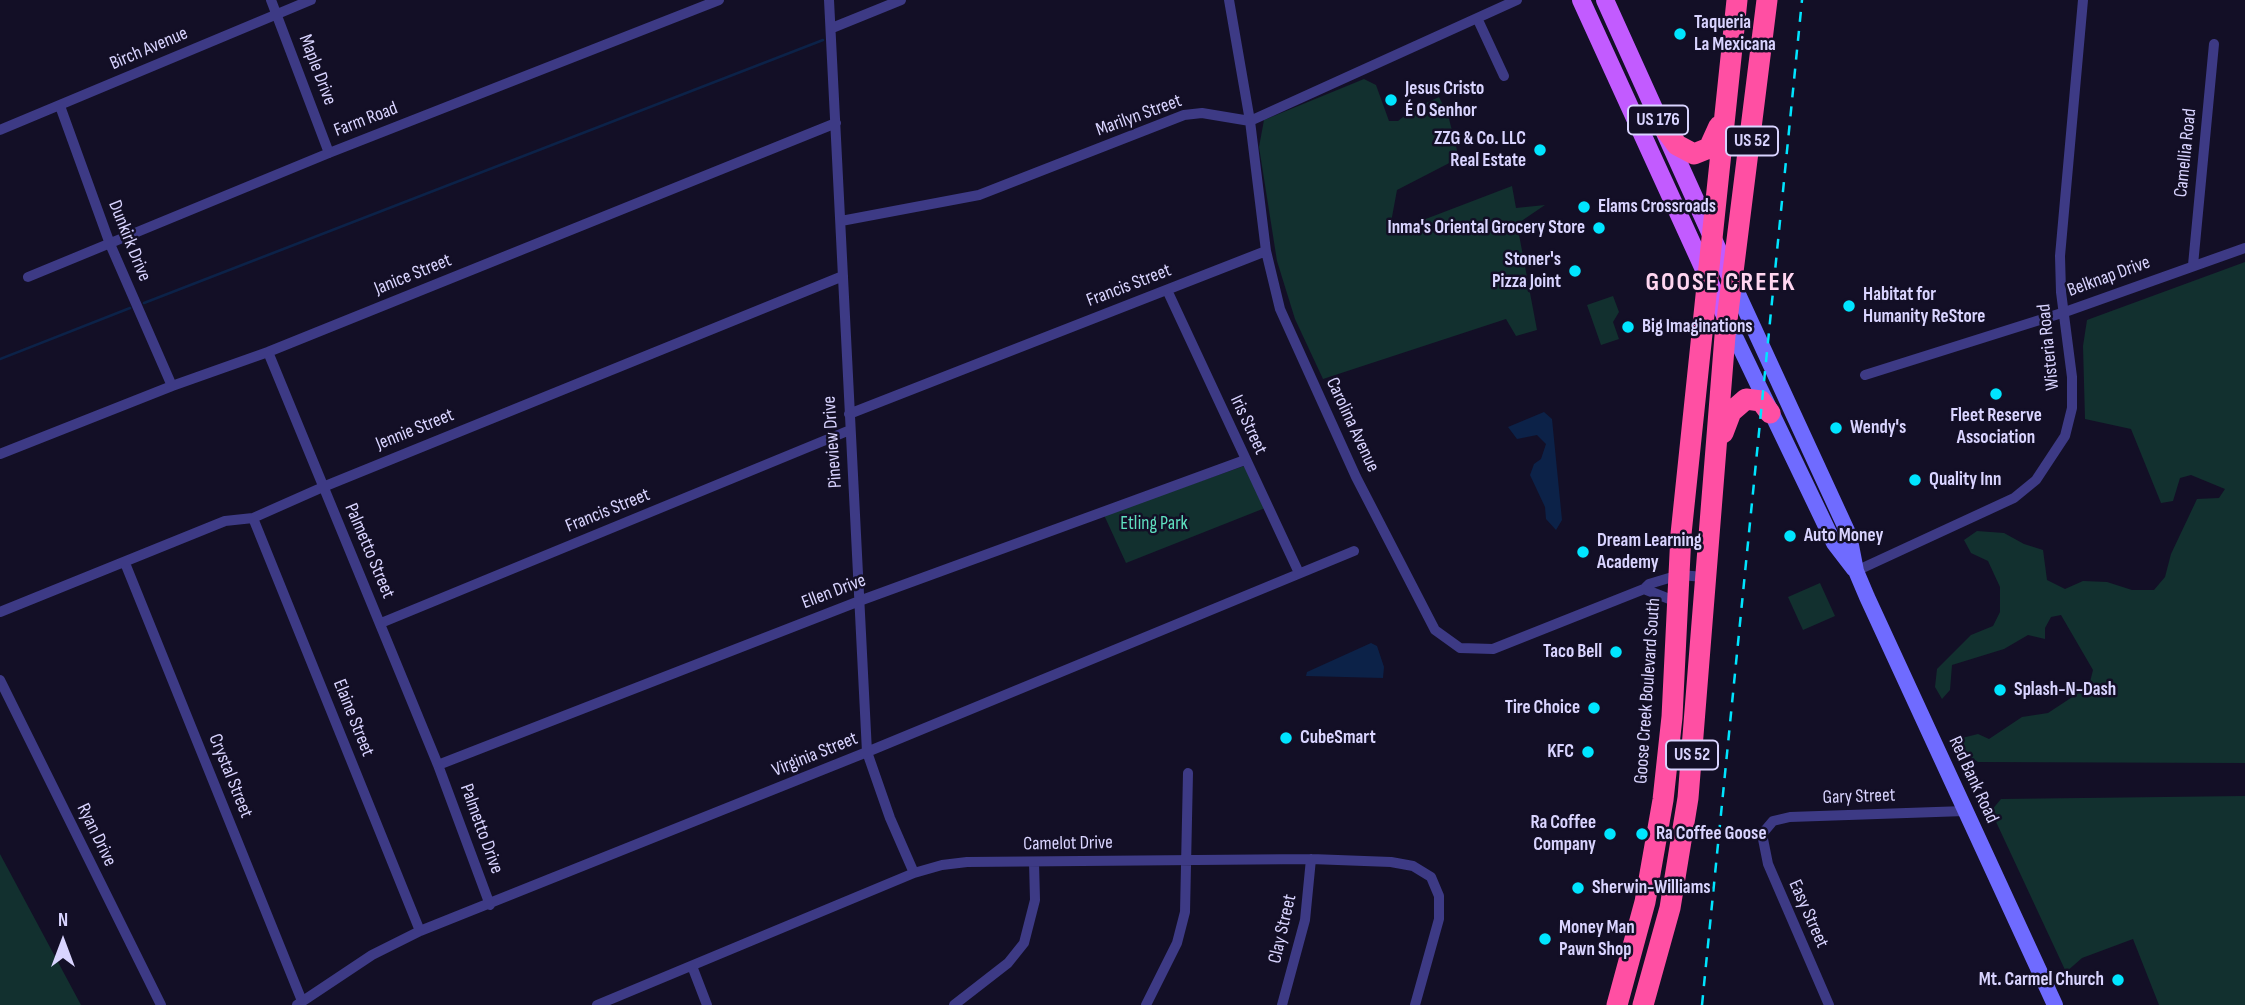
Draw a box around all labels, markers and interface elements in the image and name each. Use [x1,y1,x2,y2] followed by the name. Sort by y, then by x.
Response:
[1694,12,1776,56] place label: Taqueria La Mexicana
[107,22,191,76] street label: Birch Avenue
[1672,26,1688,42] marker: Taqueria La Mexicana
[293,31,341,109] street label: Maple Drive
[1405,78,1484,122] place label: Jesus Cristo É O Senhor
[1093,90,1185,142] street label: Marilyn Street
[1383,92,1399,108] marker: Jesus Cristo É O Senhor
[331,97,401,143] street label: Farm Road
[1628,106,1688,134] road number: US 176
[2170,108,2202,198] street label: Camellia Road
[1726,126,1778,156] road number: US 52
[1434,128,1526,172] place label: ZZG & Co. LLC Real Estate
[1532,142,1548,158] marker: ZZG & Co. LLC Real Estate
[1598,196,1716,218] place label: Elams Crossroads
[102,197,156,285] street label: Dunkirk Drive
[1576,199,1592,215] marker: Elams Crossroads
[1387,217,1585,239] place label: Inma's Oriental Grocery Store
[1591,220,1607,236] marker: Inma's Oriental Grocery Store
[371,249,455,301] street label: Janice Street
[1492,249,1561,293] place label: Stoner's Pizza Joint
[2065,252,2153,302] street label: Belknap Drive
[1083,259,1175,313] street label: Francis Street
[1567,263,1583,279] marker: Stoner's Pizza Joint
[1647,267,1795,299] district label: GOOSE CREEK
[1863,284,1985,328] place label: Habitat for Humanity ReStore
[1841,298,1857,314] marker: Habitat for Humanity ReStore
[2033,303,2065,391] street label: Wisteria Road
[1642,316,1753,338] place label: Big Imaginations
[1620,319,1636,335] marker: Big Imaginations
[1320,374,1384,476] street label: Carolina Avenue
[1988,386,2004,402] marker: Fleet Reserve Association
[1224,392,1272,458] street label: Iris Street
[818,395,848,489] street label: Pineview Drive
[373,404,457,456] street label: Jennie Street
[1950,405,2042,449] place label: Fleet Reserve Association
[1850,417,1906,439] place label: Wendy's
[1828,420,1844,436] marker: Wendy's
[1929,469,2001,491] place label: Quality Inn
[1907,472,1923,488] marker: Quality Inn
[563,484,653,538] street label: Francis Street
[339,500,399,602] street label: Palmetto Street
[1120,513,1188,535] park label: Etling Park
[1804,525,1883,547] place label: Auto Money
[1782,528,1798,544] marker: Auto Money
[1597,530,1702,574] place label: Dream Learning Academy
[1575,544,1591,560] marker: Dream Learning Academy
[799,569,869,615] street label: Ellen Drive
[1630,597,1666,785] street label: Goose Creek Boulevard South
[1543,641,1602,663] place label: Taco Bell
[1608,644,1624,660] marker: Taco Bell
[327,676,379,760] street label: Elaine Street
[2014,679,2116,701] place label: Splash-N-Dash
[1992,682,2008,698] marker: Splash-N-Dash
[1505,697,1580,719] place label: Tire Choice
[1586,700,1602,716] marker: Tire Choice
[1300,727,1376,749] place label: CubeSmart
[769,728,861,782] street label: Virginia Street
[1278,730,1294,746] marker: CubeSmart
[203,731,257,821] street label: Crystal Street
[1943,733,2003,827] street label: Red Bank Road
[1666,740,1718,770] road number: US 52
[1547,741,1574,763] place label: KFC
[1580,744,1596,760] marker: KFC
[454,781,508,877] street label: Palmetto Drive
[1822,784,1896,810] street label: Gary Street
[71,800,121,870] street label: Ryan Drive
[1530,812,1596,856] place label: Ra Coffee Company
[1656,823,1767,845] place label: Ra Coffee Goose
[1602,826,1618,842] marker: Ra Coffee Company
[1634,826,1650,842] marker: Ra Coffee Goose
[1023,832,1113,856] street label: Camelot Drive
[1783,876,1833,952] street label: Easy Street
[1592,877,1711,899] place label: Sherwin-Williams
[1570,880,1586,896] marker: Sherwin-Williams
[1264,892,1302,966] street label: Clay Street
[28,907,98,977] north arrow
[58,909,68,932] text: N
[1559,917,1635,961] place label: Money Man Pawn Shop
[1537,931,1553,947] marker: Money Man Pawn Shop
[1979,969,2104,991] place label: Mt. Carmel Church
[2110,972,2126,988] marker: Mt. Carmel Church

